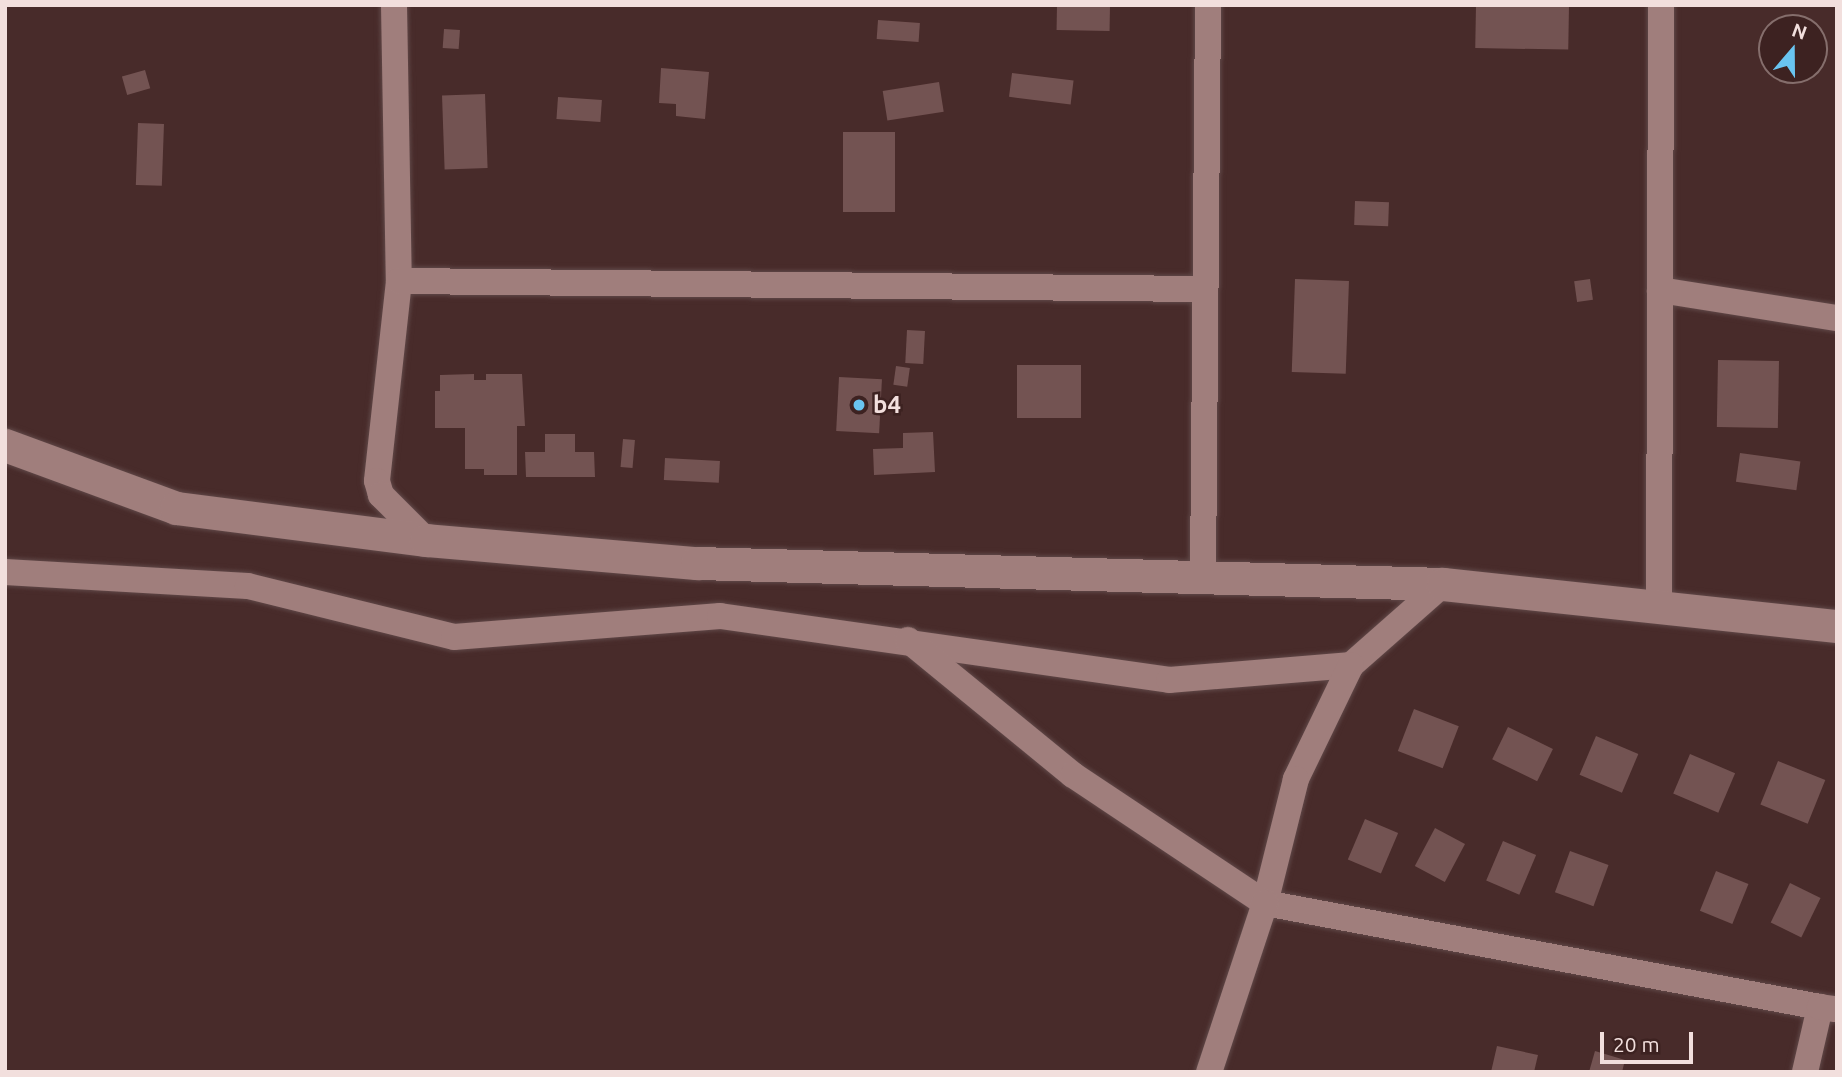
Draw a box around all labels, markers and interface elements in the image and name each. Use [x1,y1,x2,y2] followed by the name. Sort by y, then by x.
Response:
[1758,14,1828,84] north arrow
[1789,18,1810,44] text: N
[873,391,901,419] place label: b4
[851,397,867,413] marker: b4
[1604,1018,1697,1062] scale bar
[1613,1032,1660,1056] text: 20 m

